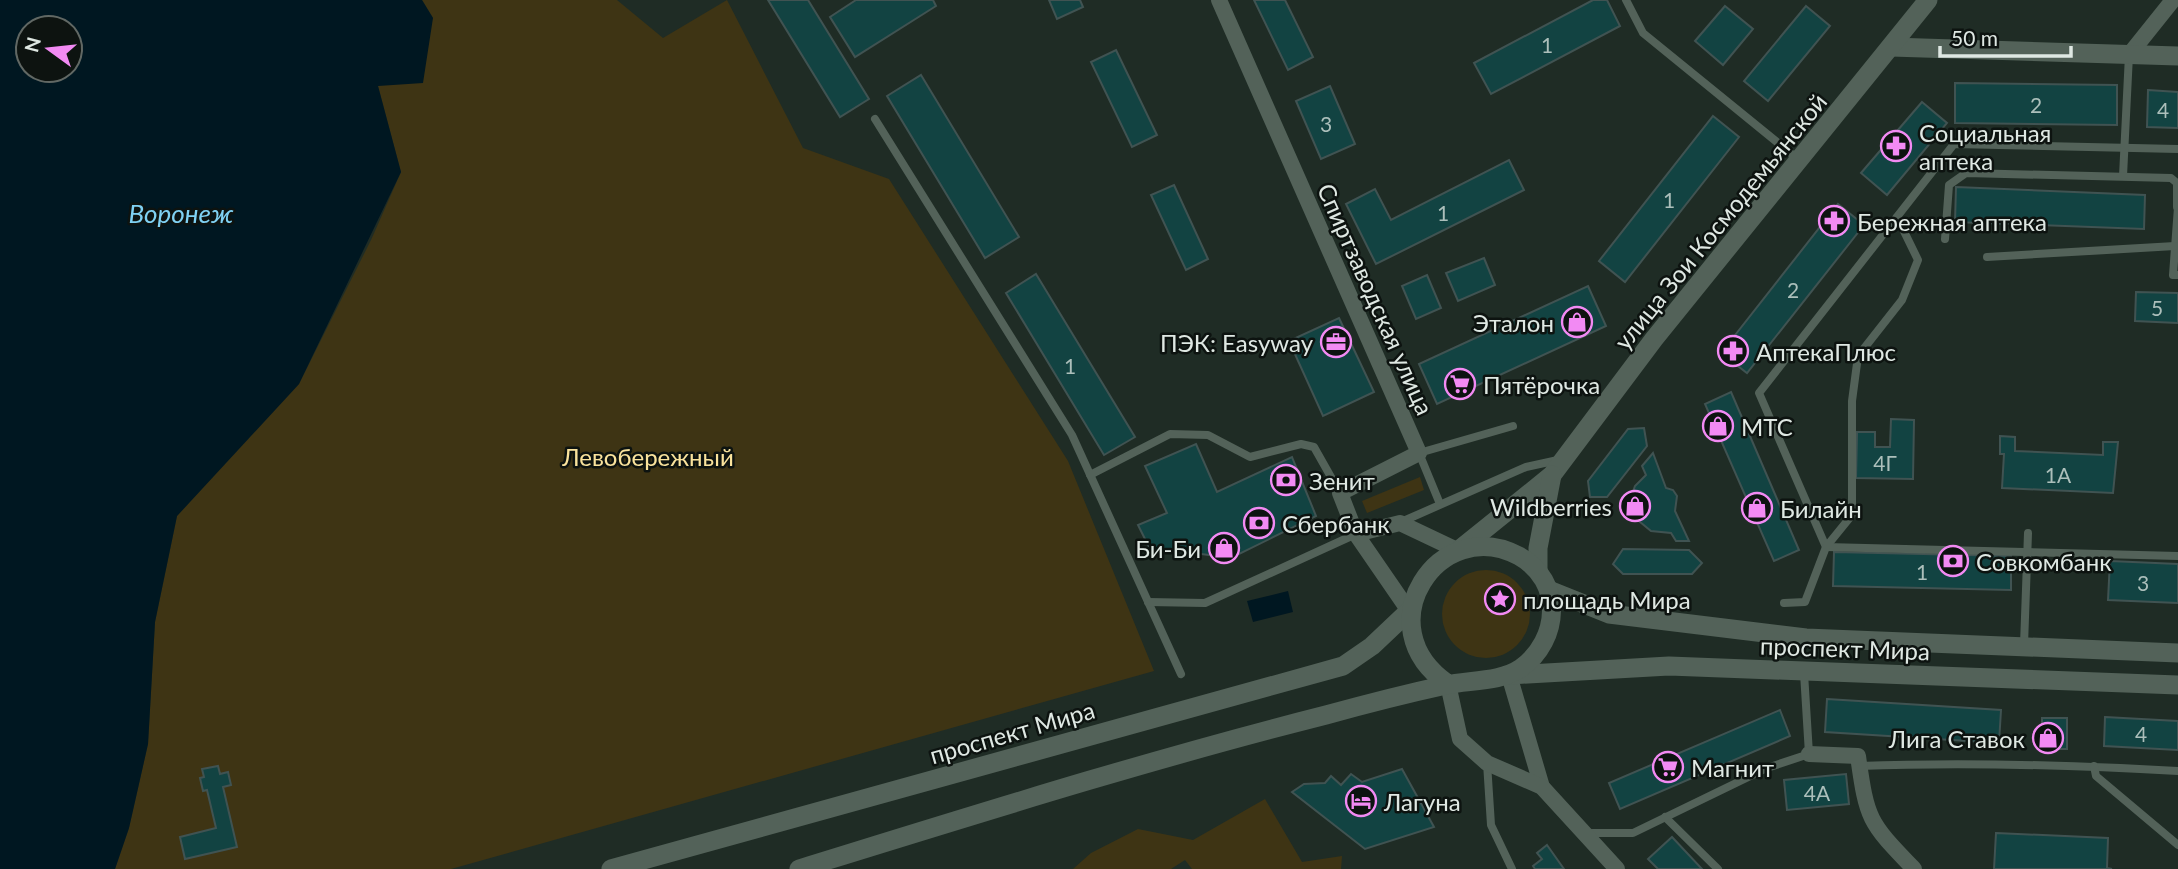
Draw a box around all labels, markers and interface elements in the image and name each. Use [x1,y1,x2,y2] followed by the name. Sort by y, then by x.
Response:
[14,14,84,84] north arrow
[1940,14,2071,58] scale bar
[1951,25,1998,50] text: 50 m
[1541,32,1553,57] house number: 1
[19,34,45,55] text: N
[1608,87,1832,355] street label: улица Зои Космодемьянской
[2030,92,2042,117] house number: 2
[2157,97,2169,122] house number: 4
[1320,111,1332,136] house number: 3
[1919,118,2051,175] place label: Социальная аптека
[1879,129,1913,163] pharmacy icon: Социальная аптека
[1312,179,1440,419] street label: Спиртзаводская улица
[1663,187,1675,212] house number: 1
[128,197,234,229] water label: Воронеж
[1437,200,1449,225] house number: 1
[1817,204,1851,238] pharmacy icon: Бережная аптека
[1857,207,2047,236] place label: Бережная аптека
[1787,277,1799,302] house number: 2
[2151,295,2163,320] house number: 5
[1560,305,1594,339] shop icon: Эталон
[1473,308,1554,337] place label: Эталон
[1319,325,1353,359] office icon: ПЭК: Easyway
[1160,328,1314,357] place label: ПЭК: Easyway
[1716,334,1750,368] pharmacy icon: АптекаПлюс
[1756,337,1896,366] place label: АптекаПлюс
[1064,353,1076,378] house number: 1
[1443,367,1477,401] supermarket icon: Пятёрочка
[1483,370,1600,399] place label: Пятёрочка
[1701,409,1735,443] shop icon: МТС
[1741,412,1793,441] place label: МТС
[561,442,734,471] park label: Левобережный
[1873,450,1897,475] house number: 4Г
[2045,462,2072,487] house number: 1А
[1269,463,1303,497] bank icon: Зенит
[1309,466,1375,495] place label: Зенит
[1618,489,1652,523] shop icon: Wildberries
[1740,491,1774,525] shop icon: Билайн
[1490,492,1612,521] place label: Wildberries
[1780,494,1862,523] place label: Билайн
[1242,506,1276,540] bank icon: Сбербанк
[1282,509,1390,538] place label: Сбербанк
[1207,531,1241,565] shop icon: Би-Би
[1135,534,1201,563] place label: Би-Би
[1936,544,1970,578] bank icon: Совкомбанк
[1976,547,2112,576] place label: Совкомбанк
[1916,559,1928,584] house number: 1
[2137,570,2149,595] house number: 3
[1483,582,1517,616] place icon: площадь Мира
[1523,585,1691,614] place label: площадь Мира
[1759,631,1931,665] street label: проспект Мира
[926,695,1098,769] street label: проспект Мира
[2031,721,2065,755] shop icon: Лига Ставок
[2135,721,2147,746] house number: 4
[1888,724,2026,753] place label: Лига Ставок
[1651,750,1685,784] supermarket icon: Магнит
[1691,753,1774,782] place label: Магнит
[1804,780,1831,805] house number: 4А
[1344,784,1378,818] hotel icon: Лагуна
[1383,787,1461,816] place label: Лагуна

